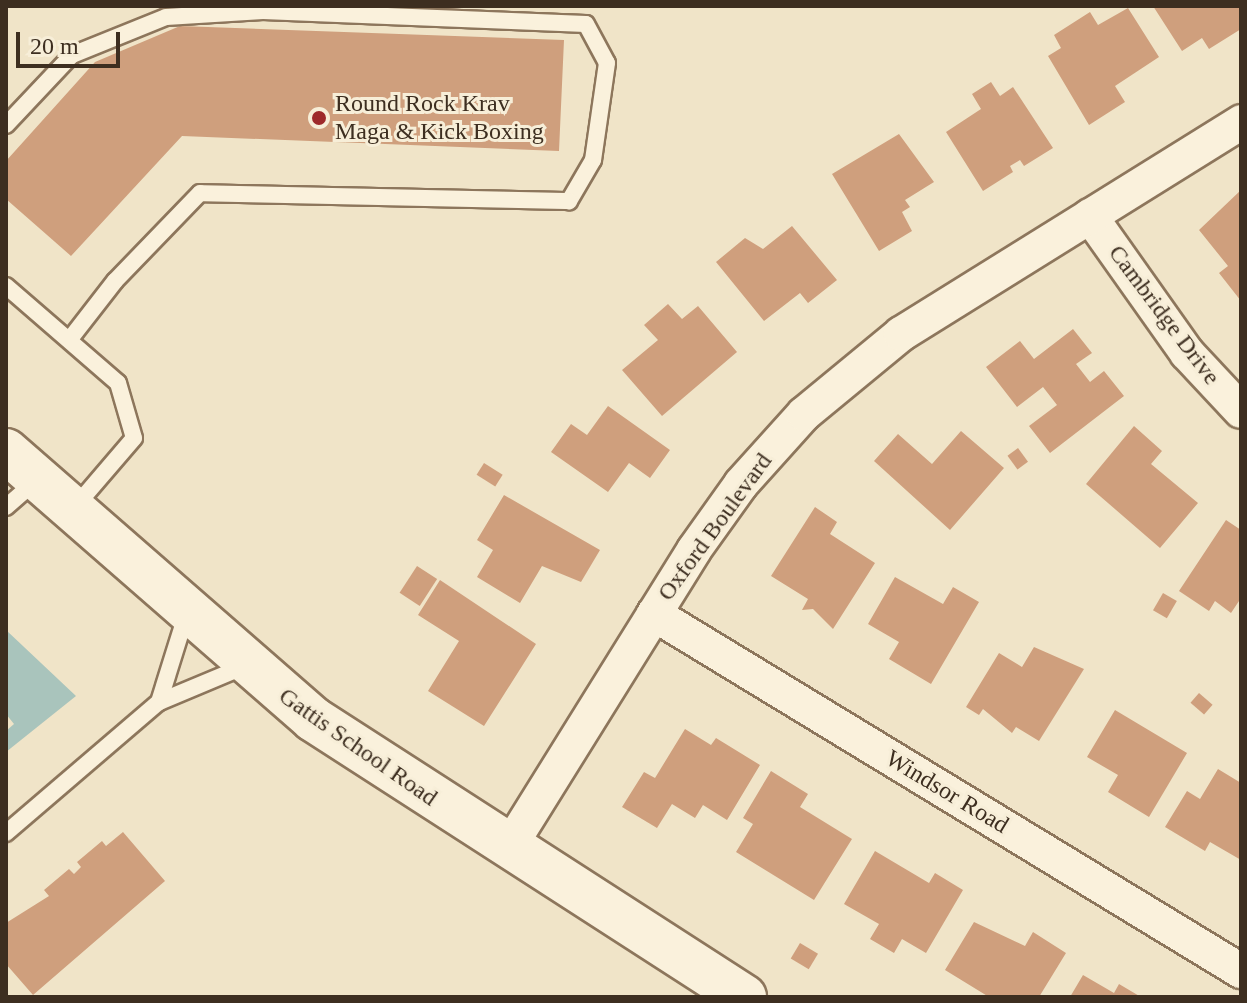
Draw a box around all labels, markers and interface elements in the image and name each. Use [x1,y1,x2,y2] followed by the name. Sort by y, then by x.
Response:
[20,16,124,66] scale bar
[30,33,79,59] text: 20 m
[335,90,544,146] place label: Round Rock Krav Maga & Kick Boxing
[310,109,328,127] marker: Round Rock Krav Maga & Kick Boxing
[1102,240,1226,390] street label: Cambridge Drive
[652,448,778,606] street label: Oxford Boulevard
[273,682,443,812] street label: Gattis School Road
[880,744,1014,840] street label: Windsor Road

